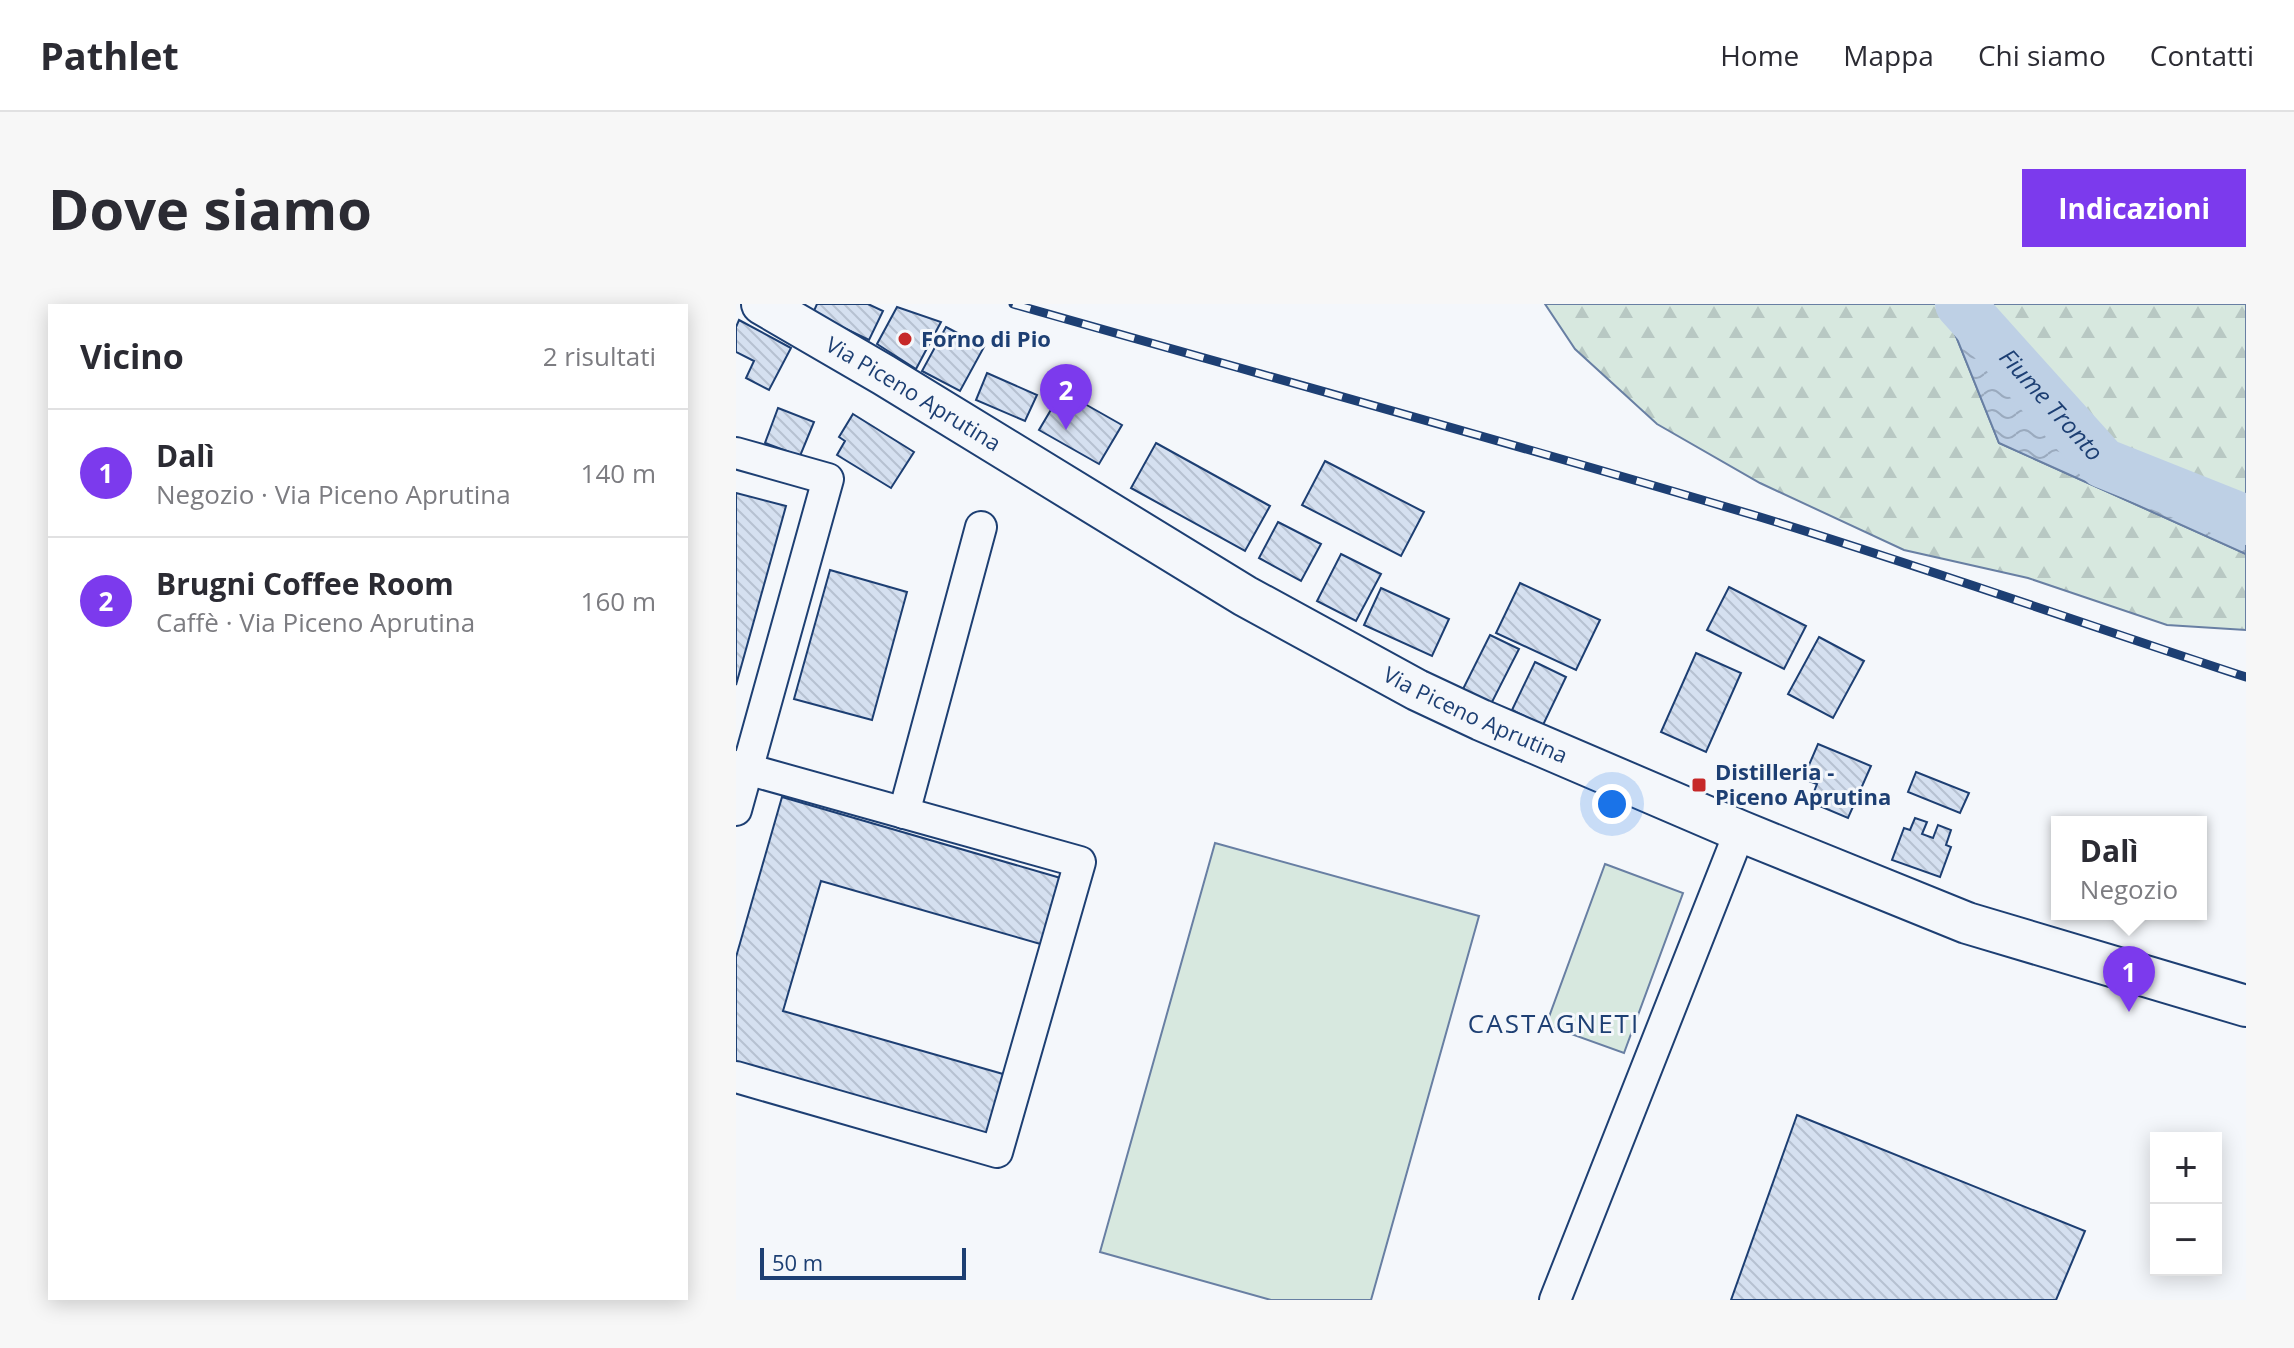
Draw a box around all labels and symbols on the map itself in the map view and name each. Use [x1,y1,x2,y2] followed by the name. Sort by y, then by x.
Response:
[921,323,1051,353] place label: Forno di Pio
[821,328,1007,457] street label: Via Piceno Aprutina
[896,330,914,348] marker: Forno di Pio
[1993,341,2111,467] water label: Fiume Tronto
[1040,364,1092,430] pin: 2
[1378,659,1573,769] street label: Via Piceno Aprutina
[1715,756,1891,811] place label: Distilleria - Piceno Aprutina
[1690,776,1708,794] marker: Distilleria - Piceno Aprutina
[1592,784,1632,824] your location
[2103,946,2155,1012] pin: 1
[1468,1005,1640,1041] district label: CASTAGNETI
[760,1244,966,1280] scale bar

